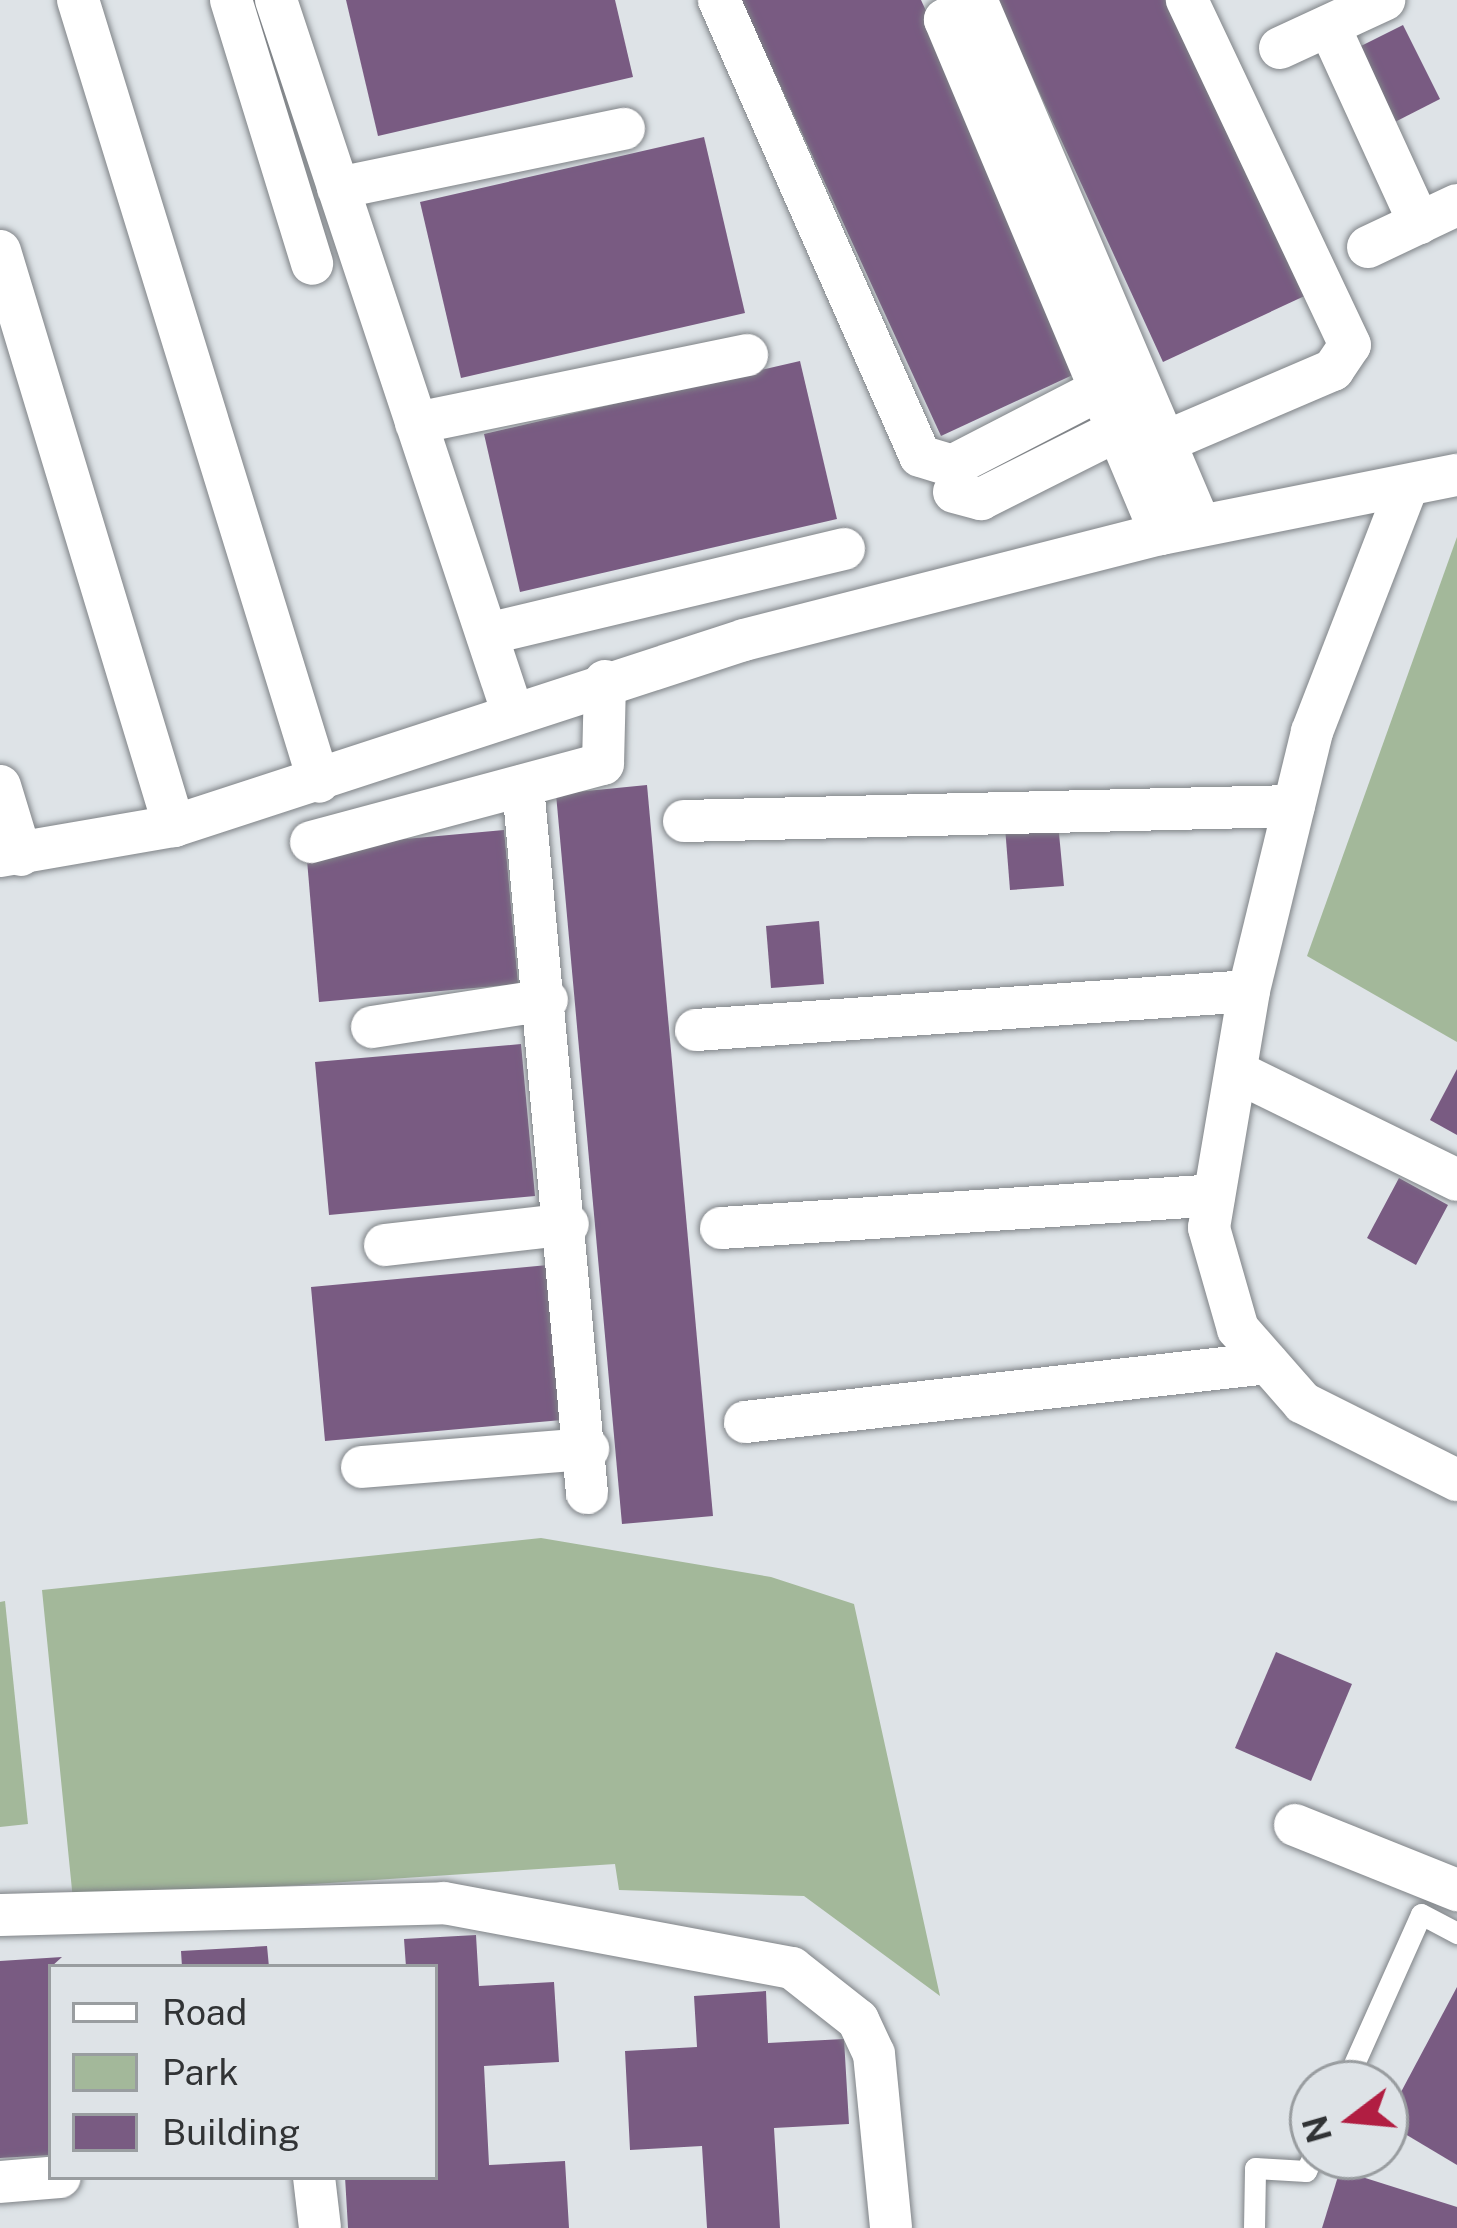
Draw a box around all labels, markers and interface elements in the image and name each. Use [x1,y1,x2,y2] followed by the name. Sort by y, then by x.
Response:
[48,1964,438,2180] legend
[162,1991,247,2033] text: Road
[162,2051,239,2093] text: Park
[1289,2060,1409,2180] north arrow
[162,2111,300,2153] text: Building
[1295,2111,1339,2147] text: N

